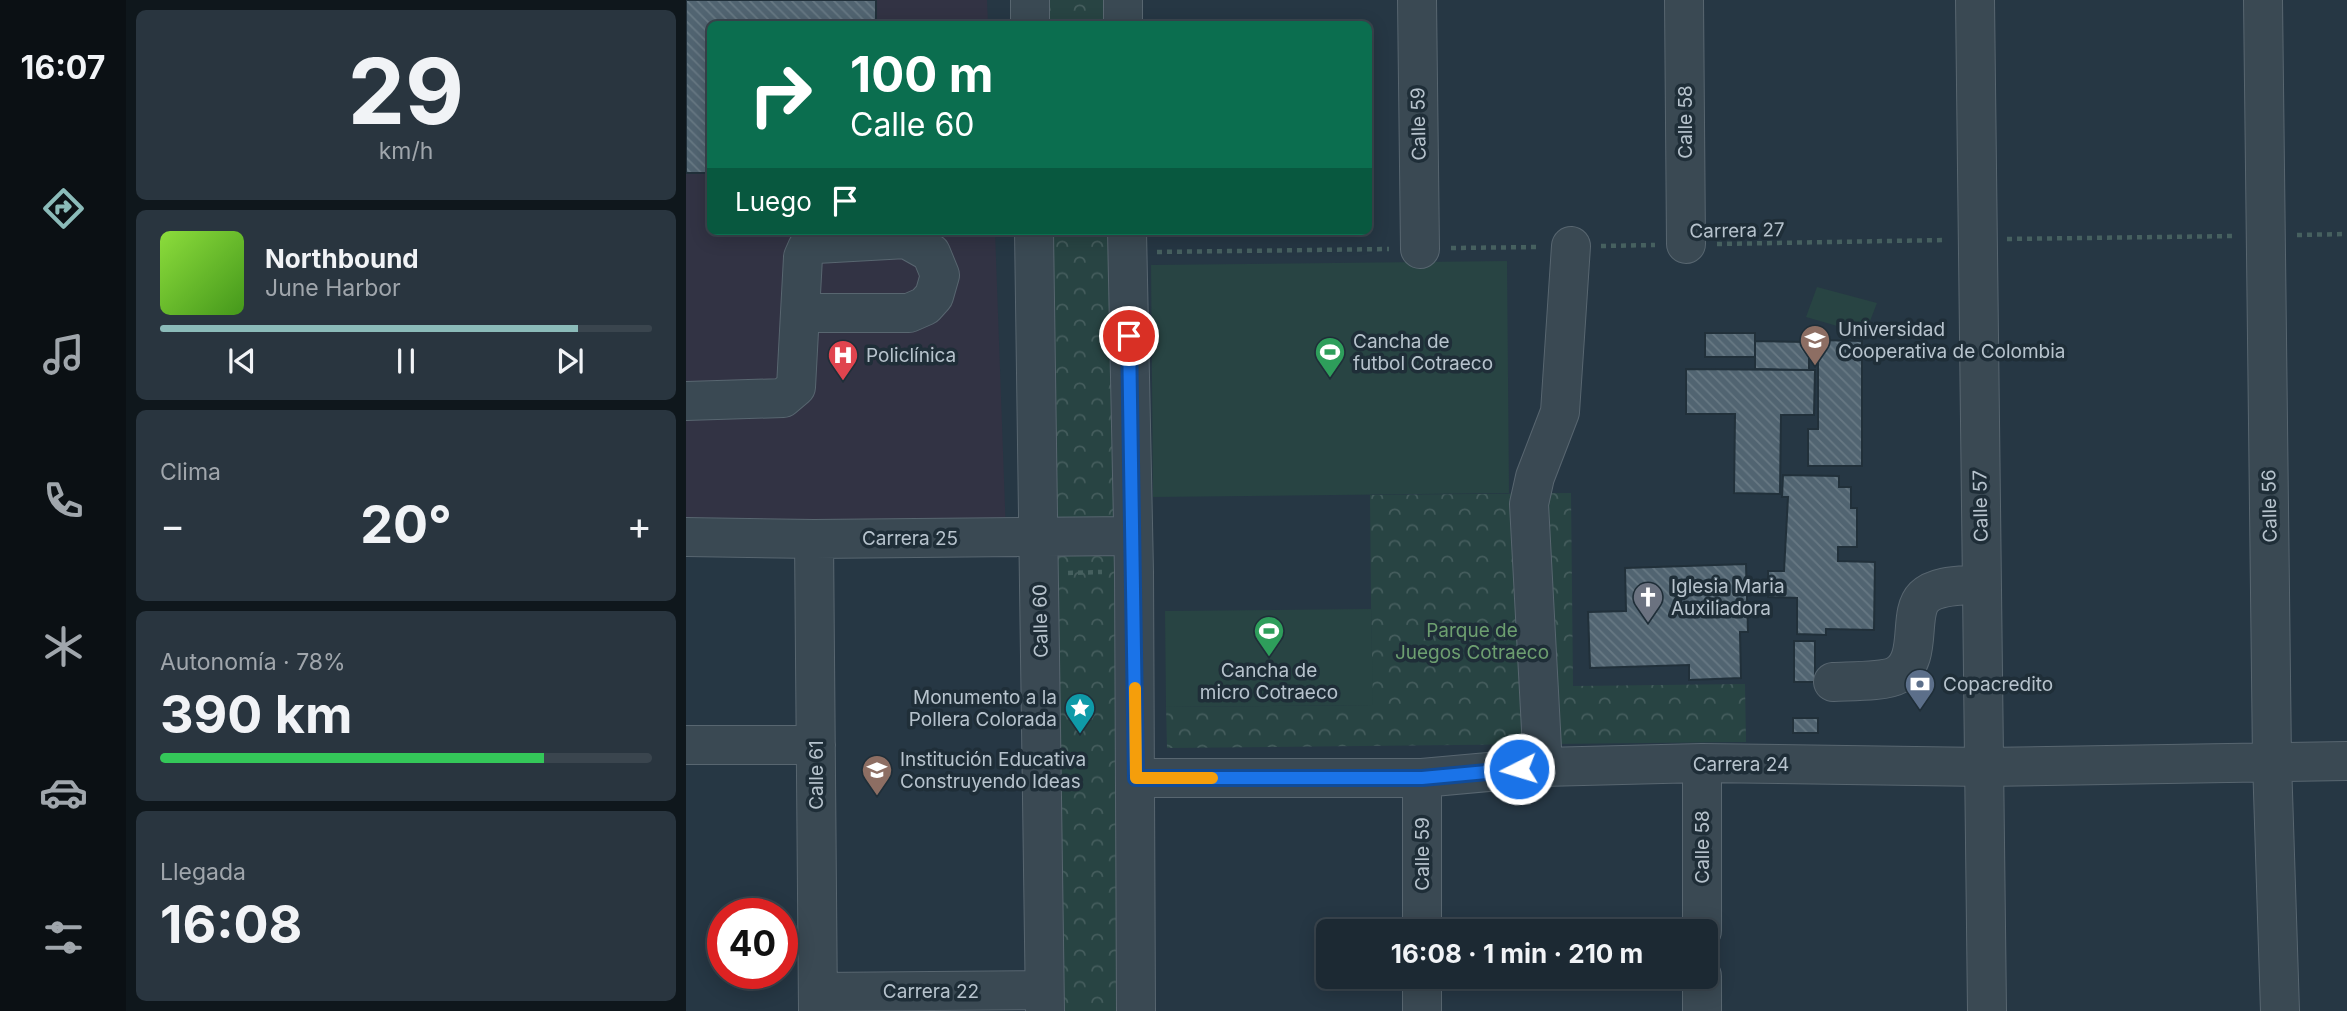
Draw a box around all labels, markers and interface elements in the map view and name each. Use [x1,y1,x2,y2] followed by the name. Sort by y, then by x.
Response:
[348,36,464,146] text: 29
[850,45,994,104] text: 100 m
[21,48,105,87] text: 16:07
[735,49,826,140] icon: right
[1674,85,1697,159] street label: Calle 58
[1406,87,1431,161] street label: Calle 59
[850,105,975,144] text: Calle 60
[379,137,433,165] text: km/h
[826,182,864,220] icon: arrive
[39,184,88,233] icon: directions
[735,186,812,217] text: Luego
[1689,218,1785,243] street label: Carrera 27
[265,243,419,274] text: Northbound
[265,274,401,302] text: June Harbor
[1099,306,1159,366] pin
[1110,317,1148,355] icon: arrive
[1838,318,2065,363] place label: Universidad Cooperativa de Colombia
[1798,323,1832,367] school or university icon: Universidad Cooperativa de Colombia
[39,330,88,379] icon: music
[1353,330,1493,375] place label: Cancha de futbol Cotraeco
[1313,335,1347,379] sports icon: Cancha de futbol Cotraeco
[826,338,860,382] hospital icon: Policlínica
[223,342,261,380] icon: previous
[387,342,425,380] icon: pause
[551,342,589,380] icon: next
[866,344,956,367] place label: Policlínica
[160,458,221,486] text: Clima
[2257,469,2282,543] street label: Calle 56
[1968,470,1993,542] street label: Calle 57
[39,476,88,525] icon: phone
[360,493,452,556] text: 20°
[160,502,185,548] text: −
[627,502,652,548] text: +
[862,527,958,550] street label: Carrera 25
[1671,575,1785,620] place label: Iglesia Maria Auxiliadora
[1631,580,1665,624] church icon: Iglesia Maria Auxiliadora
[1028,584,1053,658] street label: Calle 60
[1252,614,1286,658] sports icon: Cancha de micro Cotraeco
[1395,619,1549,664] park label: Parque de Juegos Cotraeco
[39,622,88,671] icon: climate
[160,648,346,676] text: Autonomía · 78%
[1200,659,1338,704] place label: Cancha de micro Cotraeco
[1903,667,1937,711] bank icon: Copacredito
[1943,673,2053,696] place label: Copacredito
[160,683,352,746] text: 390 km
[909,686,1057,731] place label: Monumento a la Pollera Colorada
[1063,691,1097,735] place icon: Monumento a la Pollera Colorada
[1482,732,1556,806] position arrow
[805,740,828,810] street label: Calle 61
[900,748,1086,793] place label: Institución Educativa Construyendo Ideas
[860,753,894,797] school or university icon: Institución Educativa Construyendo Ideas
[1693,753,1789,776] street label: Carrera 24
[39,768,88,817] icon: car
[1691,810,1714,884] street label: Calle 58
[1411,817,1434,891] street label: Calle 59
[160,858,246,886] text: Llegada
[160,893,302,956] text: 16:08
[707,898,798,989] speed limit sign: 40
[39,913,88,962] icon: filters
[1391,938,1643,969] text: 16:08 · 1 min · 210 m
[883,980,979,1003] street label: Carrera 22

